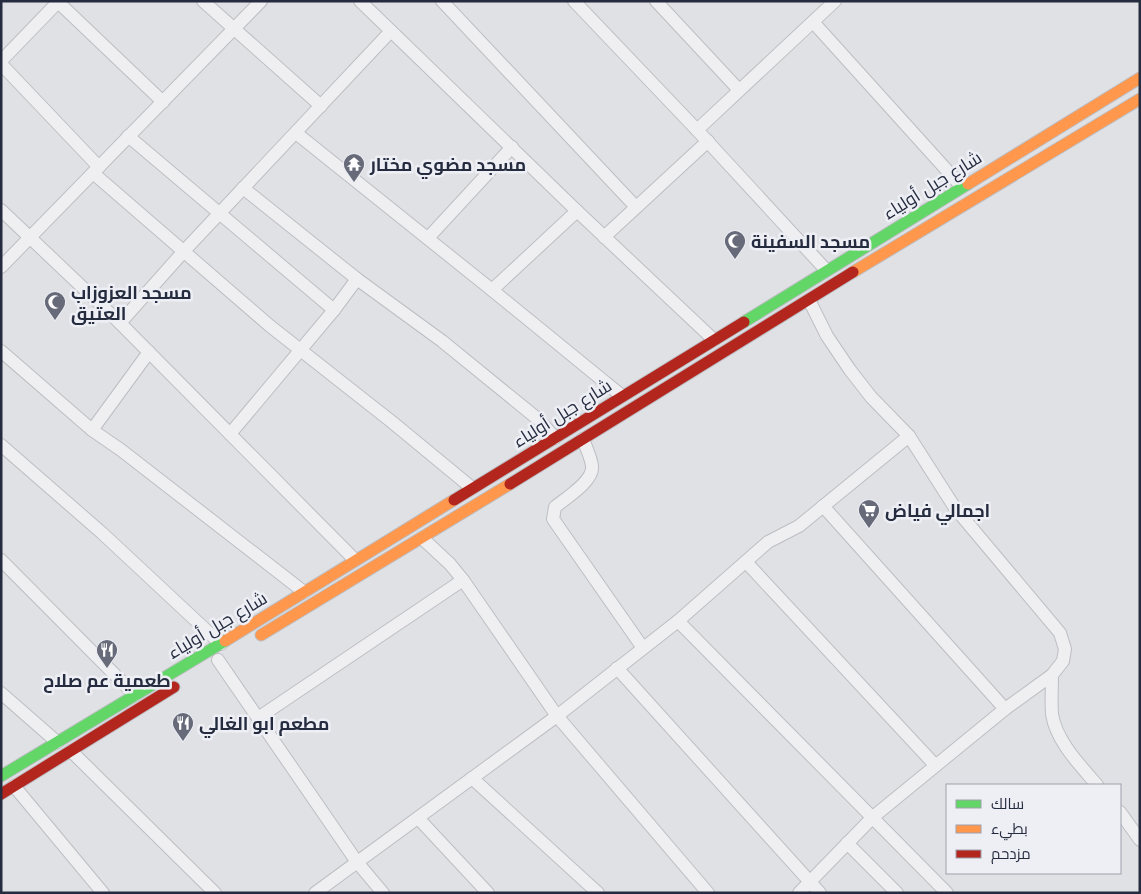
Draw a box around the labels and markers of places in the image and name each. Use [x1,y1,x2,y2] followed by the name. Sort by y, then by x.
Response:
[342,152,366,183] temple icon: مسجد مضوي مختار
[369,152,526,179] place label: مسجد مضوي مختار
[723,229,747,260] mosque icon: مسجد السفينة
[751,229,870,254] place label: مسجد السفينة
[71,280,192,326] place label: مسجد العزوزاب العتيق
[43,290,67,321] mosque icon: مسجد العزوزاب العتيق
[857,498,881,529] supermarket icon: اجمالي فياض
[885,498,990,526] place label: اجمالي فياض
[95,638,119,669] restaurant icon: طعمية عم صلاح
[43,668,171,693] place label: طعمية عم صلاح
[171,711,195,742] restaurant icon: مطعم ابو الغالي
[199,711,329,739] place label: مطعم ابو الغالي

